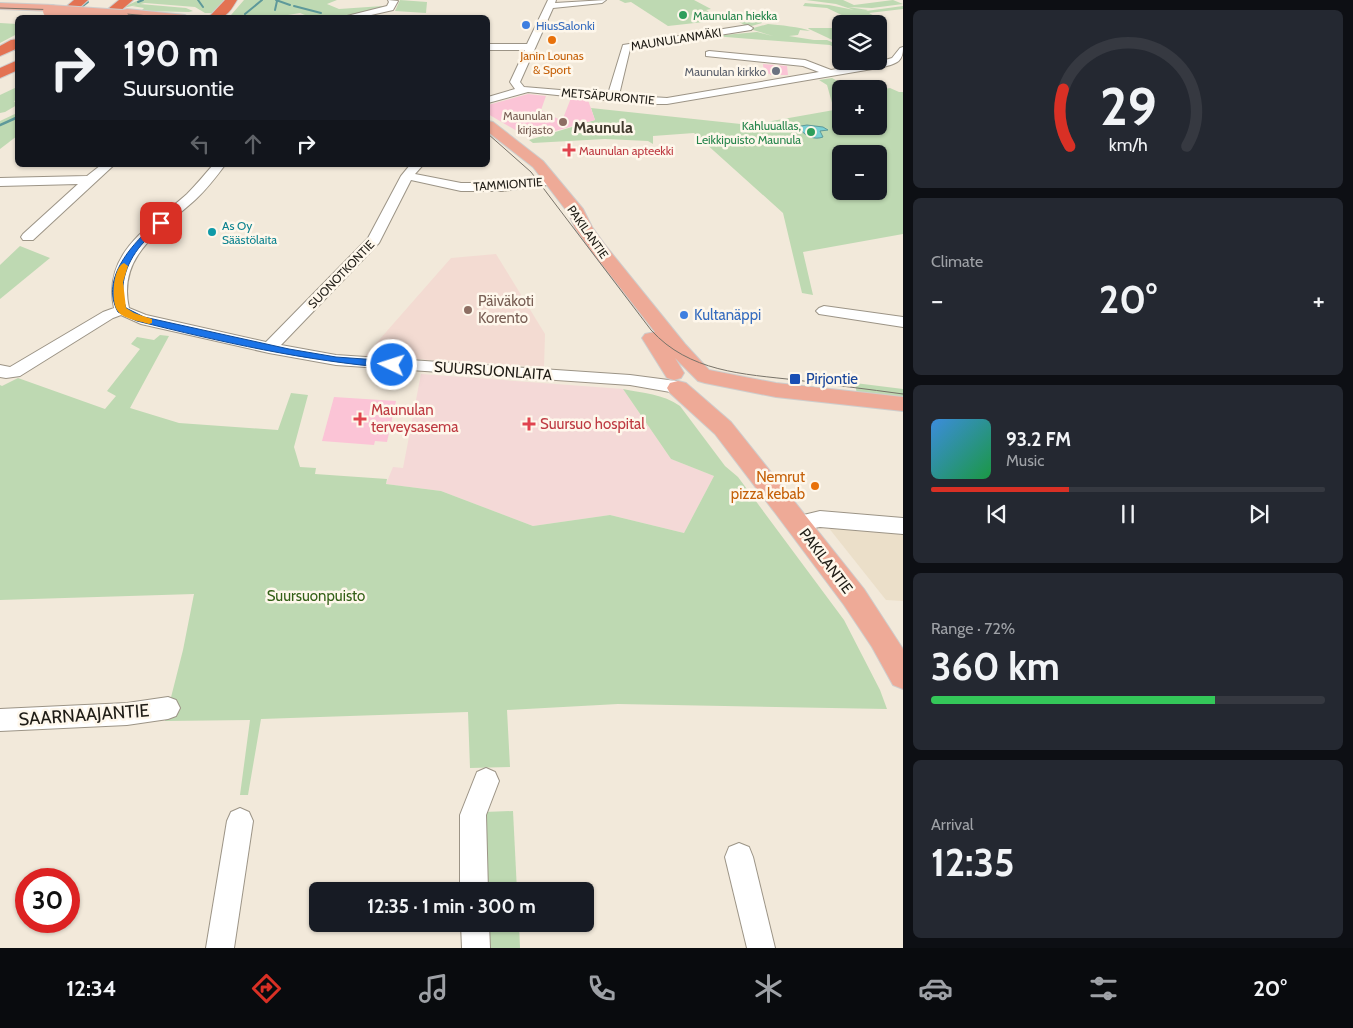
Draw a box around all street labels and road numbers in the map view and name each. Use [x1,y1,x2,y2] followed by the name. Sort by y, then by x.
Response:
[630,24,722,54] street label: MAUNULANMÄKI
[561,84,656,108] street label: METSÄPURONTIE
[473,174,543,194] street label: TAMMIONTIE
[564,202,612,262] street label: PAKILANTIE
[305,237,378,311] street label: SUONOTKONTIE
[433,358,553,384] street label: SUURSUONLAITA
[796,525,856,597] street label: PAKILANTIE
[18,699,150,731] street label: SAARNAAJANTIE

